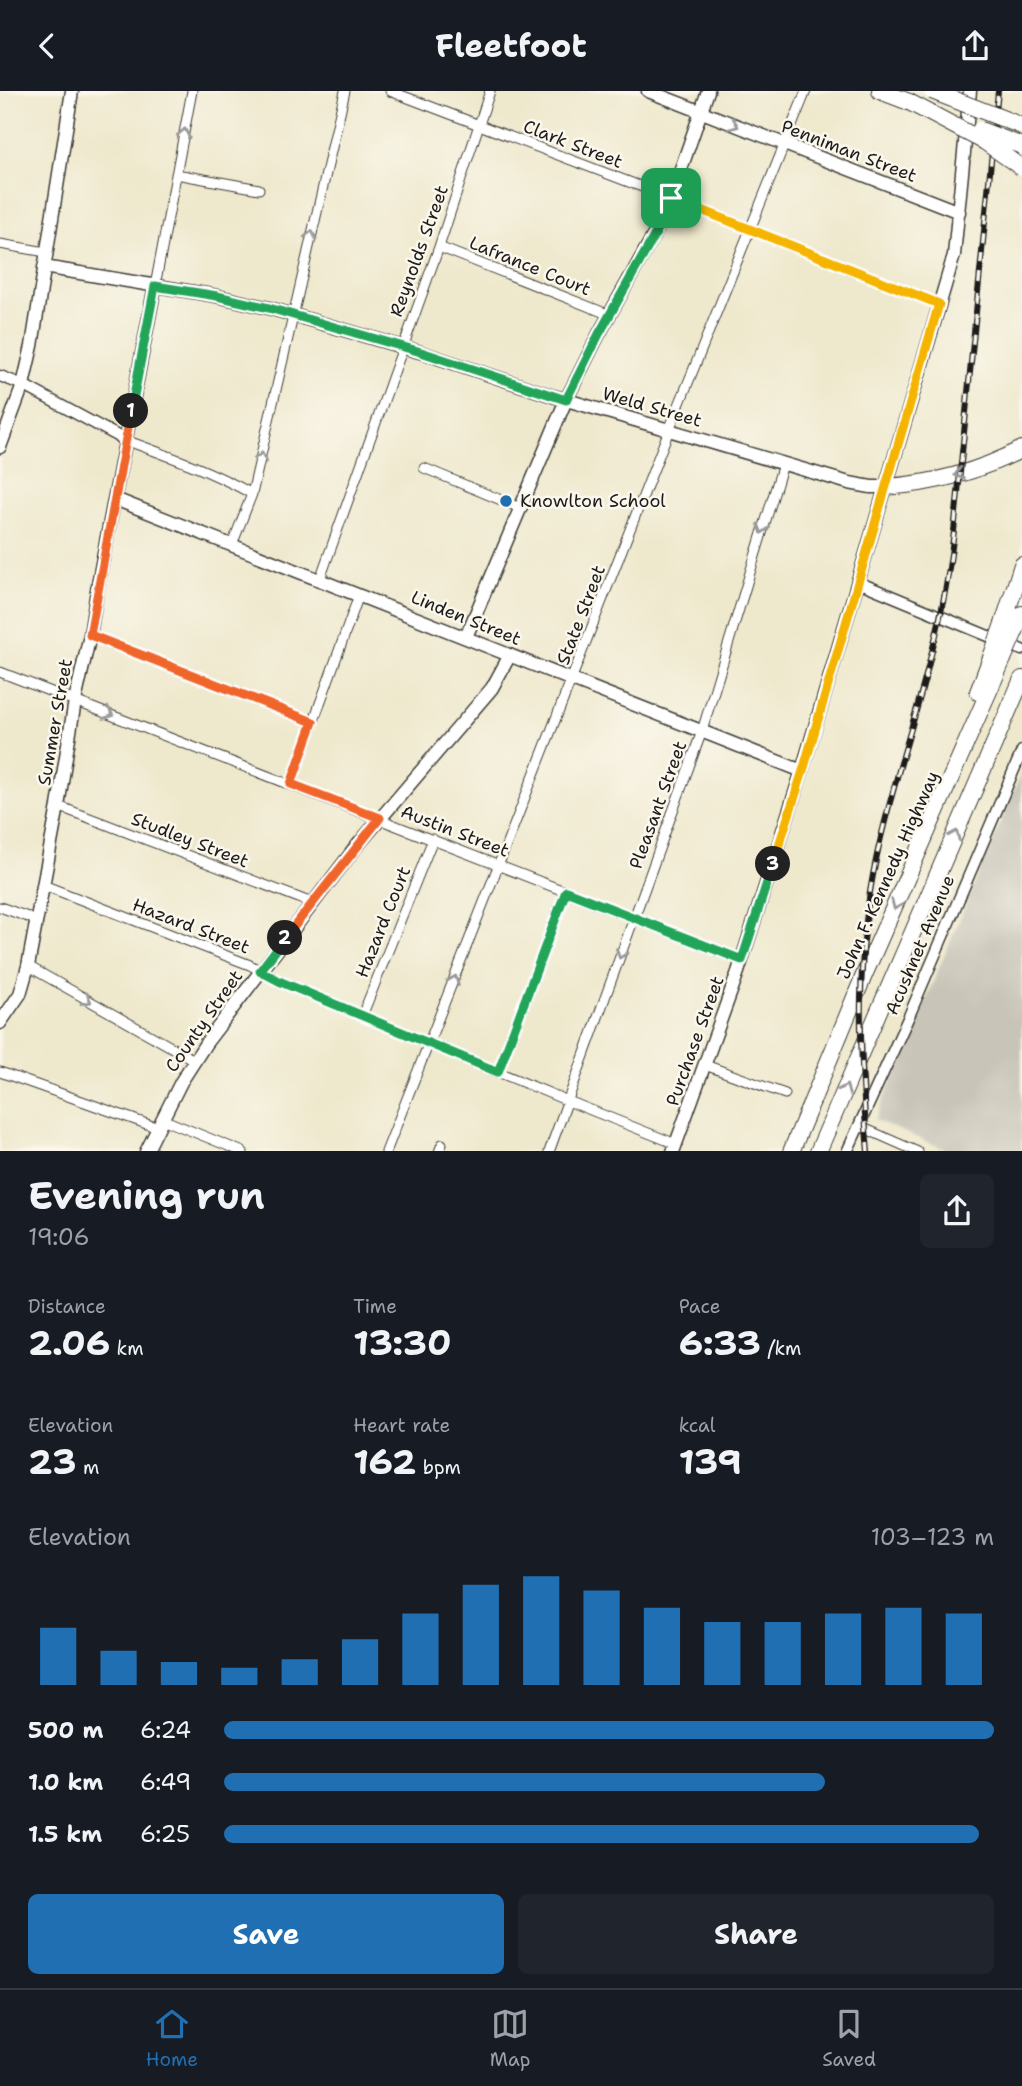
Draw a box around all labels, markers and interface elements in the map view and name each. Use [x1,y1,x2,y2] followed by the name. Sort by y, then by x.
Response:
[435,24,587,67] text: Fleetfoot
[28,27,66,65] icon: back
[956,27,994,65] icon: share
[520,114,626,174] street label: Clark Street
[778,114,920,188] street label: Penniman Street
[728,117,740,131] one-way arrow
[175,127,190,139] one-way arrow
[641,168,701,228] pin
[652,179,690,217] icon: arrive
[384,182,454,320] street label: Reynolds Street
[303,229,318,241] one-way arrow
[466,231,594,301] street label: Lafrance Court
[600,381,705,433] street label: Weld Street
[114,393,148,429] pin: 1
[126,398,135,423] text: 1
[253,451,267,463] one-way arrow
[953,465,965,480] one-way arrow
[520,489,666,513] place label: Knowlton School
[498,493,514,509] marker: Knowlton School
[757,522,771,535] one-way arrow
[551,562,611,668] street label: State Street
[407,585,525,651] street label: Linden Street
[32,657,78,787] street label: Summer Street
[103,706,115,720] one-way arrow
[624,738,692,872] street label: Pleasant Street
[831,767,945,983] street label: John F. Kennedy Highway
[397,799,513,863] street label: Austin Street
[128,807,252,873] street label: Studley Street
[947,830,961,842] one-way arrow
[756,847,790,881] pin: 3
[766,851,779,876] text: 3
[350,863,416,981] street label: Hazard Court
[880,871,960,1019] street label: Acushnet Avenue
[129,893,253,959] street label: Hazard Street
[890,898,904,910] one-way arrow
[268,921,302,955] pin: 2
[278,925,291,950] text: 2
[615,947,629,959] one-way arrow
[160,965,248,1077] street label: County Street
[660,973,730,1109] street label: Purchase Street
[445,974,459,986] one-way arrow
[80,992,93,1005] one-way arrow
[837,1083,851,1096] one-way arrow
[28,1170,265,1221] text: Evening run
[920,1174,994,1248] button: share
[28,1222,90,1252] text: 19:06
[28,1294,106,1319] text: Distance
[353,1294,397,1319] text: Time
[679,1294,720,1319] text: Pace
[28,1319,110,1366] text: 2.06
[353,1319,451,1366] text: 13:30
[679,1319,761,1366] text: 6:33
[110,1336,144,1361] text: km
[761,1336,802,1361] text: /km
[28,1413,113,1438] text: Elevation
[353,1413,450,1438] text: Heart rate
[679,1413,716,1438] text: kcal
[28,1438,77,1485] text: 23
[353,1438,416,1485] text: 162
[679,1438,742,1485] text: 139
[77,1455,99,1480] text: m
[416,1455,461,1480] text: bpm
[28,1522,131,1552] text: Elevation
[871,1522,994,1552] text: 103–123 m
[28,1715,103,1745] text: 500 m
[140,1715,191,1745] text: 6:24
[28,1767,103,1797] text: 1.0 km
[140,1767,191,1797] text: 6:49
[28,1819,102,1849] text: 1.5 km
[140,1819,190,1849] text: 6:25
[28,1894,504,1974] button: Save
[518,1894,994,1974] button: Share
[146,2005,198,2072] tab: Home
[490,2005,530,2072] tab: Map
[822,2005,876,2072] tab: Saved

